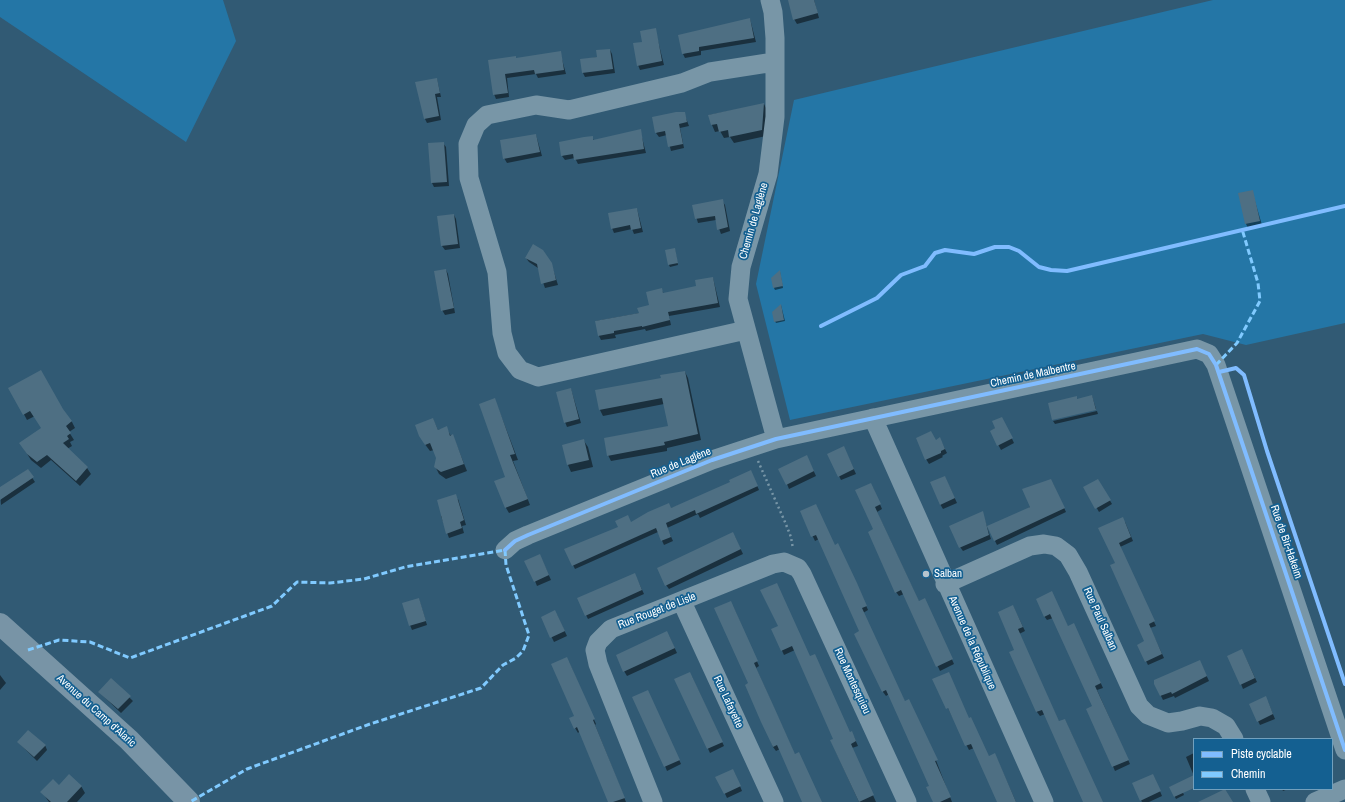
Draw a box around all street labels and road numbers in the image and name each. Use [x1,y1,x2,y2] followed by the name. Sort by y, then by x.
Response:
[737,181,771,261] street label: Chemin de Laglène
[989,360,1077,390] street label: Chemin de Malbentre
[649,445,713,481] street label: Rue de Laglène
[1267,503,1305,581] street label: Rue de Bir-Hakeim
[1080,585,1120,653] street label: Rue Paul Salban
[616,590,698,632] street label: Rue Rouget de Lisle
[945,594,999,692] street label: Avenue de la République
[831,646,873,716] street label: Rue Montesquieu
[54,672,138,750] street label: Avenue du Camp d'Alaric
[710,674,746,730] street label: Rue Lafayette

